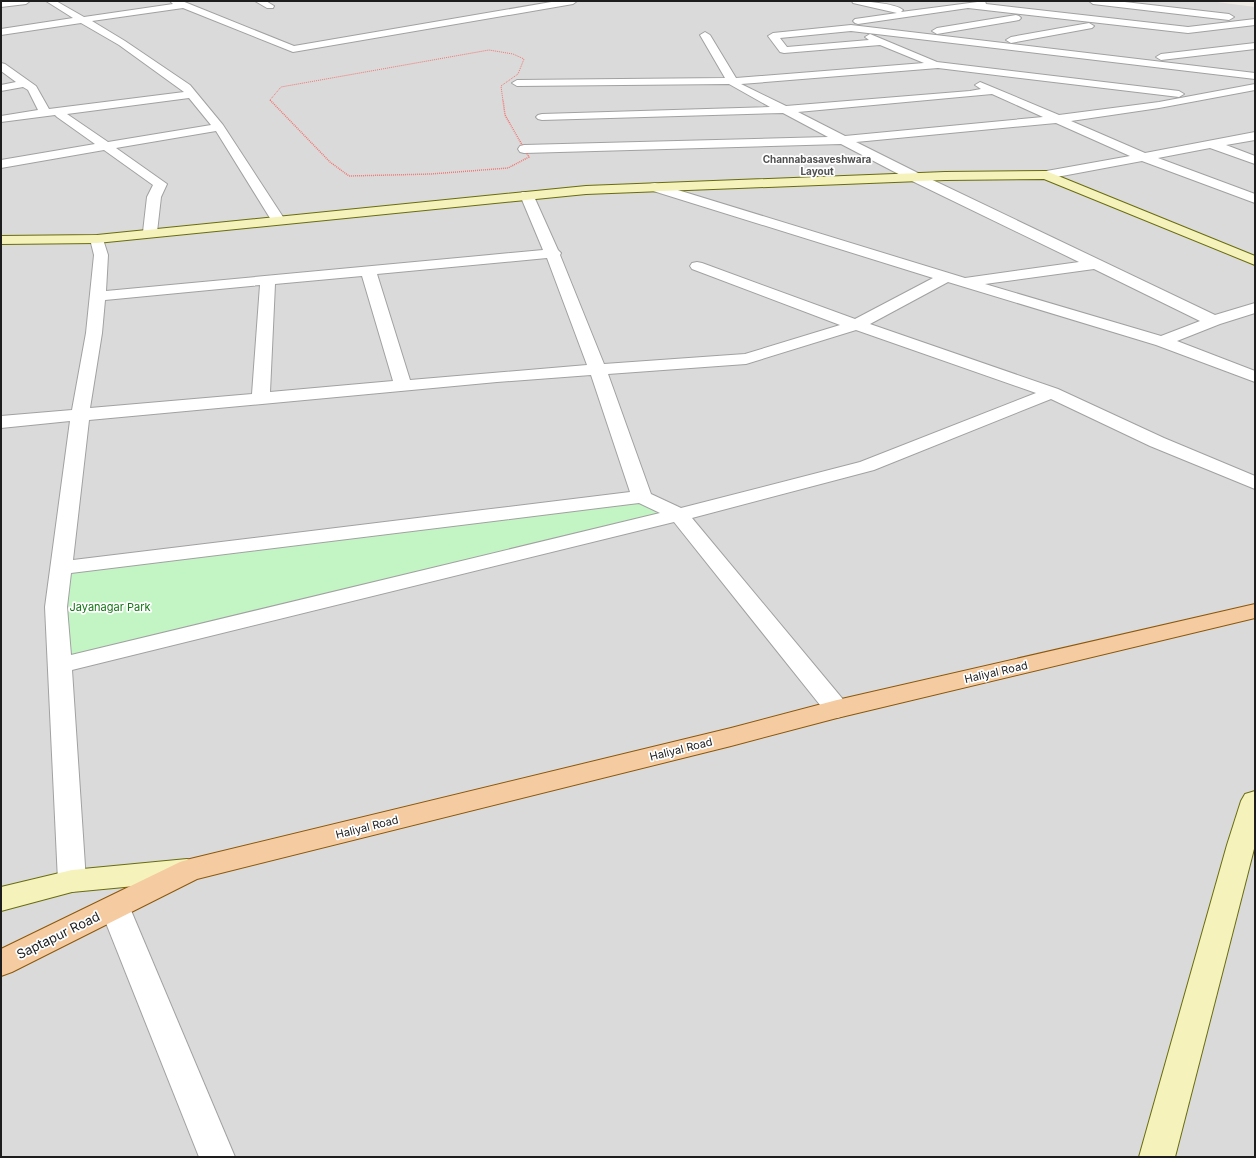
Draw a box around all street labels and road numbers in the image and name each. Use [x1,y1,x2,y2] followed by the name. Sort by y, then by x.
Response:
[963,658,1029,686] street label: Haliyal Road
[648,734,714,764] street label: Haliyal Road
[334,812,400,842] street label: Haliyal Road
[14,908,102,962] street label: Saptapur Road

